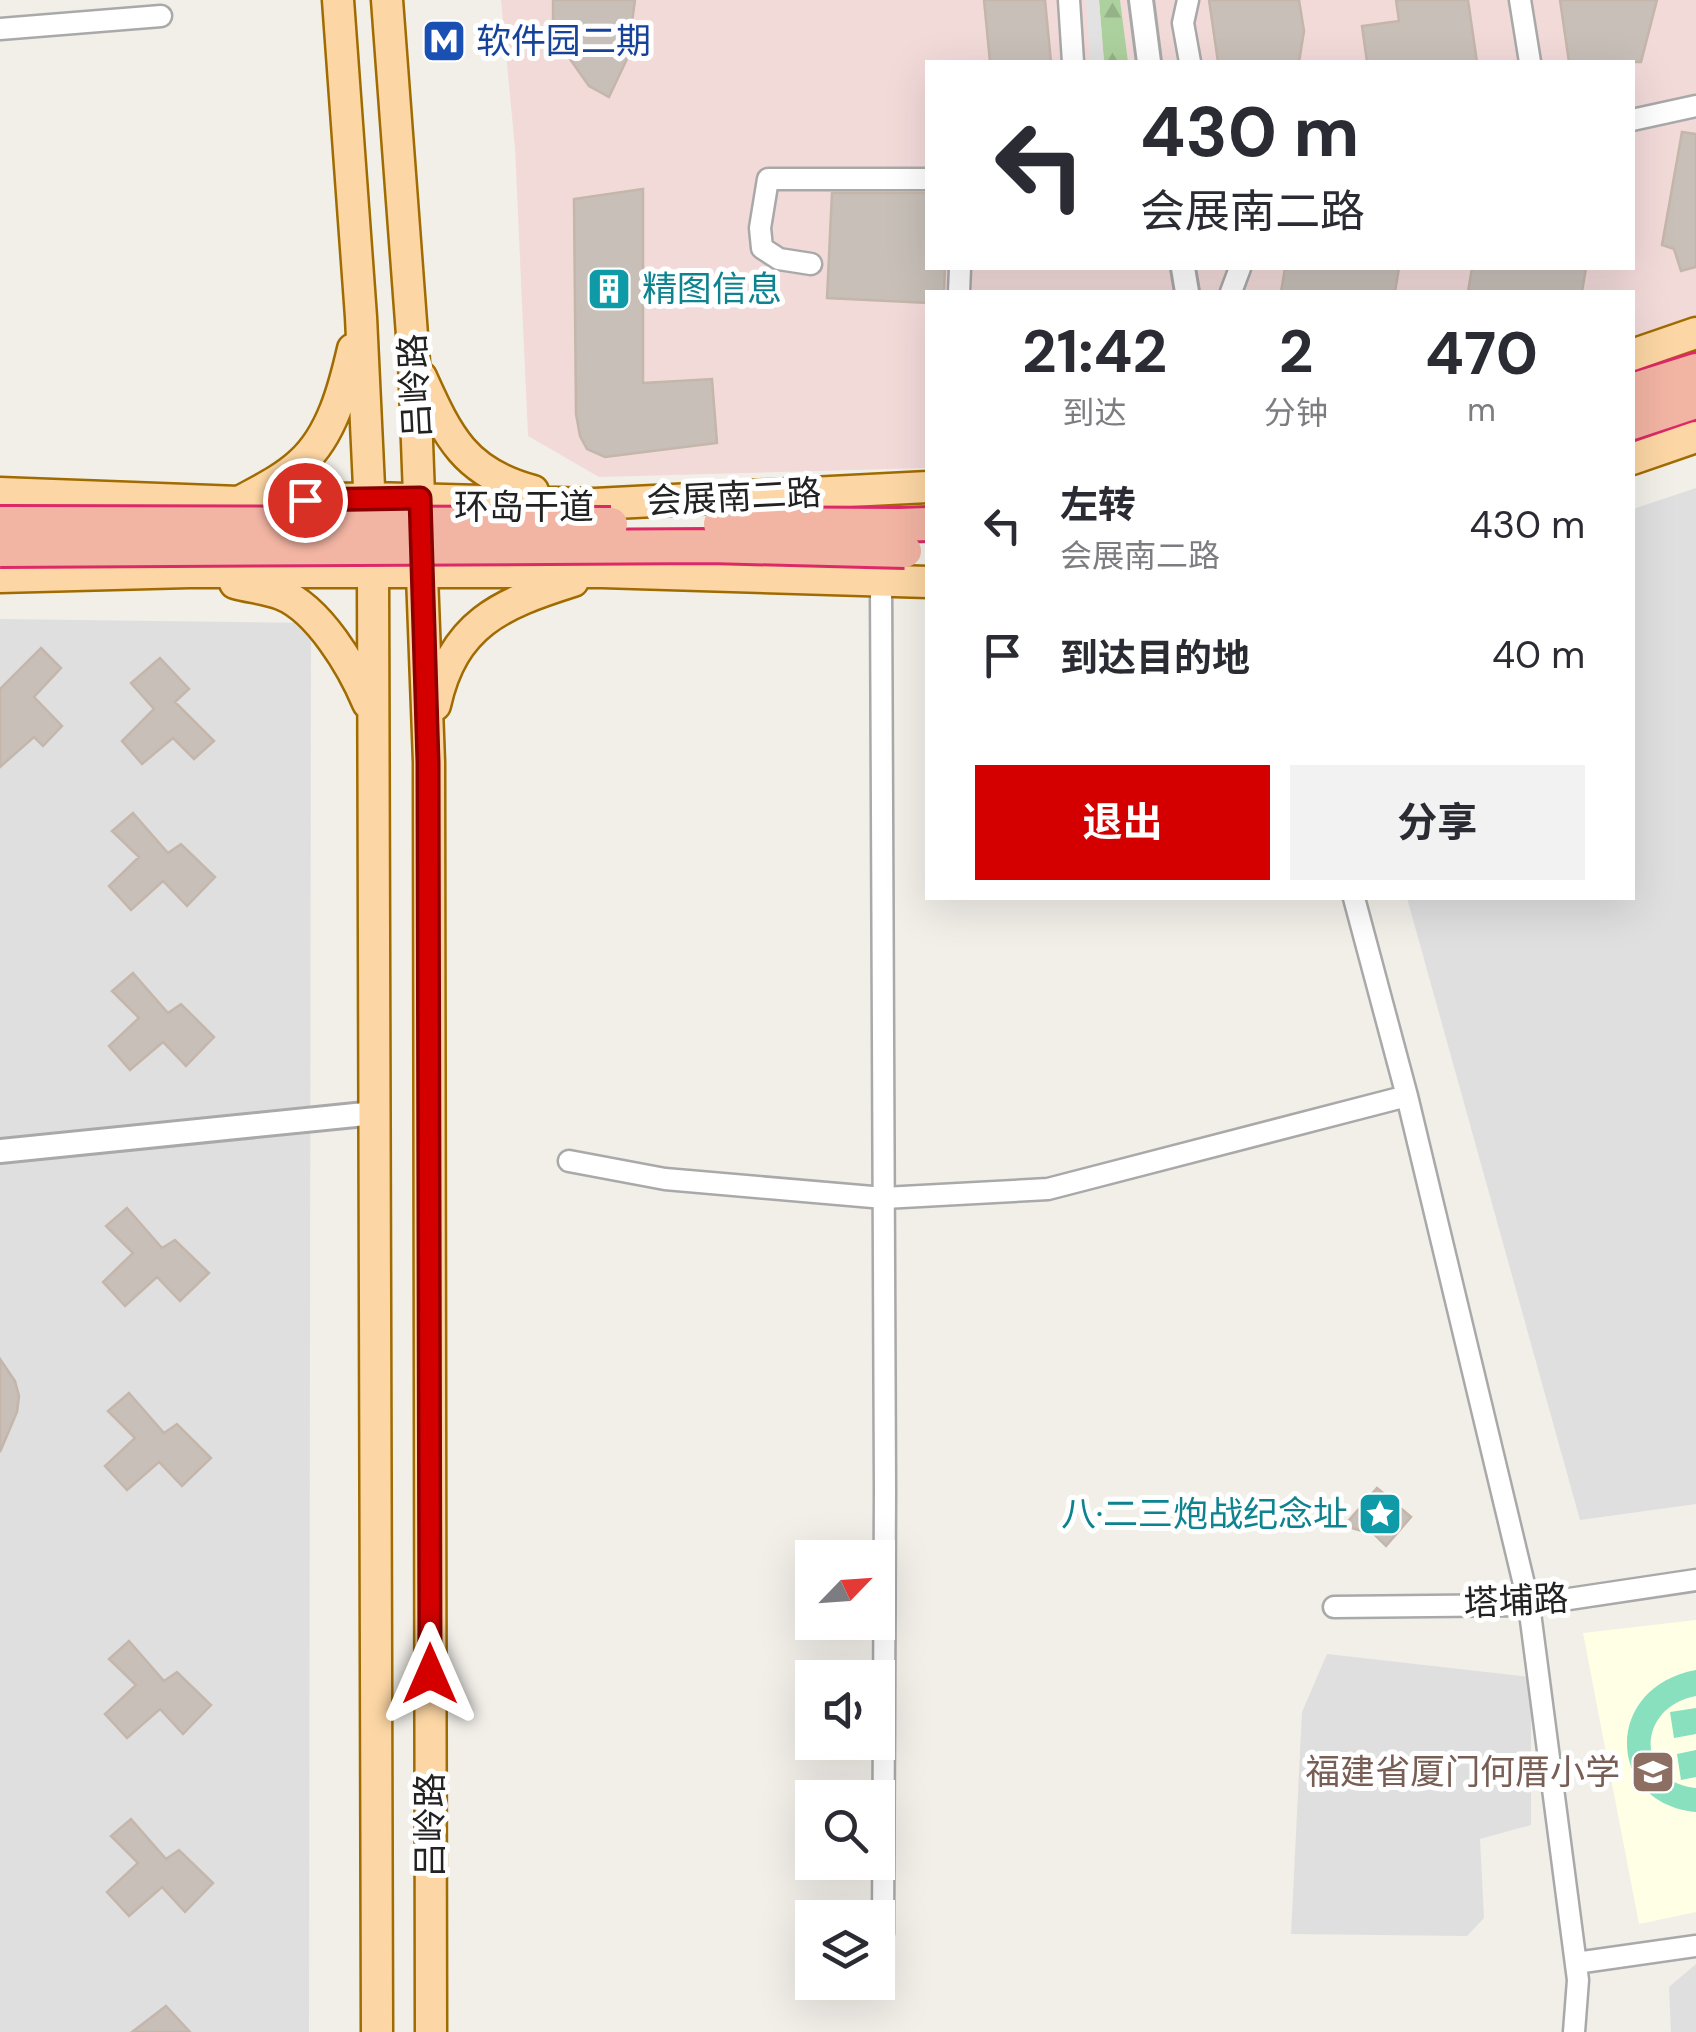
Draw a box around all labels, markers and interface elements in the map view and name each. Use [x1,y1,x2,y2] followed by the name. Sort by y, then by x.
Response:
[421,18,467,64] metro station icon: 软件园二期
[476,18,651,64] place label: 软件园二期
[1140,87,1359,178] text: 430 m
[975,100,1105,230] icon: left
[1140,182,1365,241] text: 会展南二路
[586,266,632,312] building icon: 精图信息
[642,266,782,312] place label: 精图信息
[1022,312,1167,391] text: 21:42
[1279,312,1313,391] text: 2
[1425,314,1538,393] text: 470
[389,332,441,440] street label: 吕岭路
[1467,389,1496,431] text: m
[1063,392,1127,434] text: 到达
[1264,392,1328,434] text: 分钟
[263,458,348,543] pin
[645,469,823,525] street label: 会展南二路
[278,473,333,528] icon: arrive
[1060,480,1136,530] text: 左转
[454,484,594,530] street label: 环岛干道
[975,498,1030,553] icon: left
[1470,500,1585,550] text: 430 m
[1060,535,1220,577] text: 会展南二路
[975,628,1030,683] icon: arrive
[1492,630,1585,680] text: 40 m
[1060,633,1250,683] text: 到达目的地
[975,765,1270,880] button: 退出
[1290,765,1585,880] button: 分享
[1061,1491,1348,1537] place label: 八·二三炮战纪念址
[1357,1491,1403,1537] place icon: 八·二三炮战纪念址
[795,1540,895,1640] north arrow
[795,1540,895,2000] map controls
[1462,1575,1570,1627] street label: 塔埔路
[378,1622,482,1726] position arrow
[795,1660,895,1760] button: sound
[1305,1749,1620,1795] place label: 福建省厦门何厝小学
[1630,1749,1676,1795] school or university icon: 福建省厦门何厝小学
[407,1772,453,1878] street label: 吕岭路
[795,1780,895,1880] button: search
[795,1900,895,2000] button: layers

